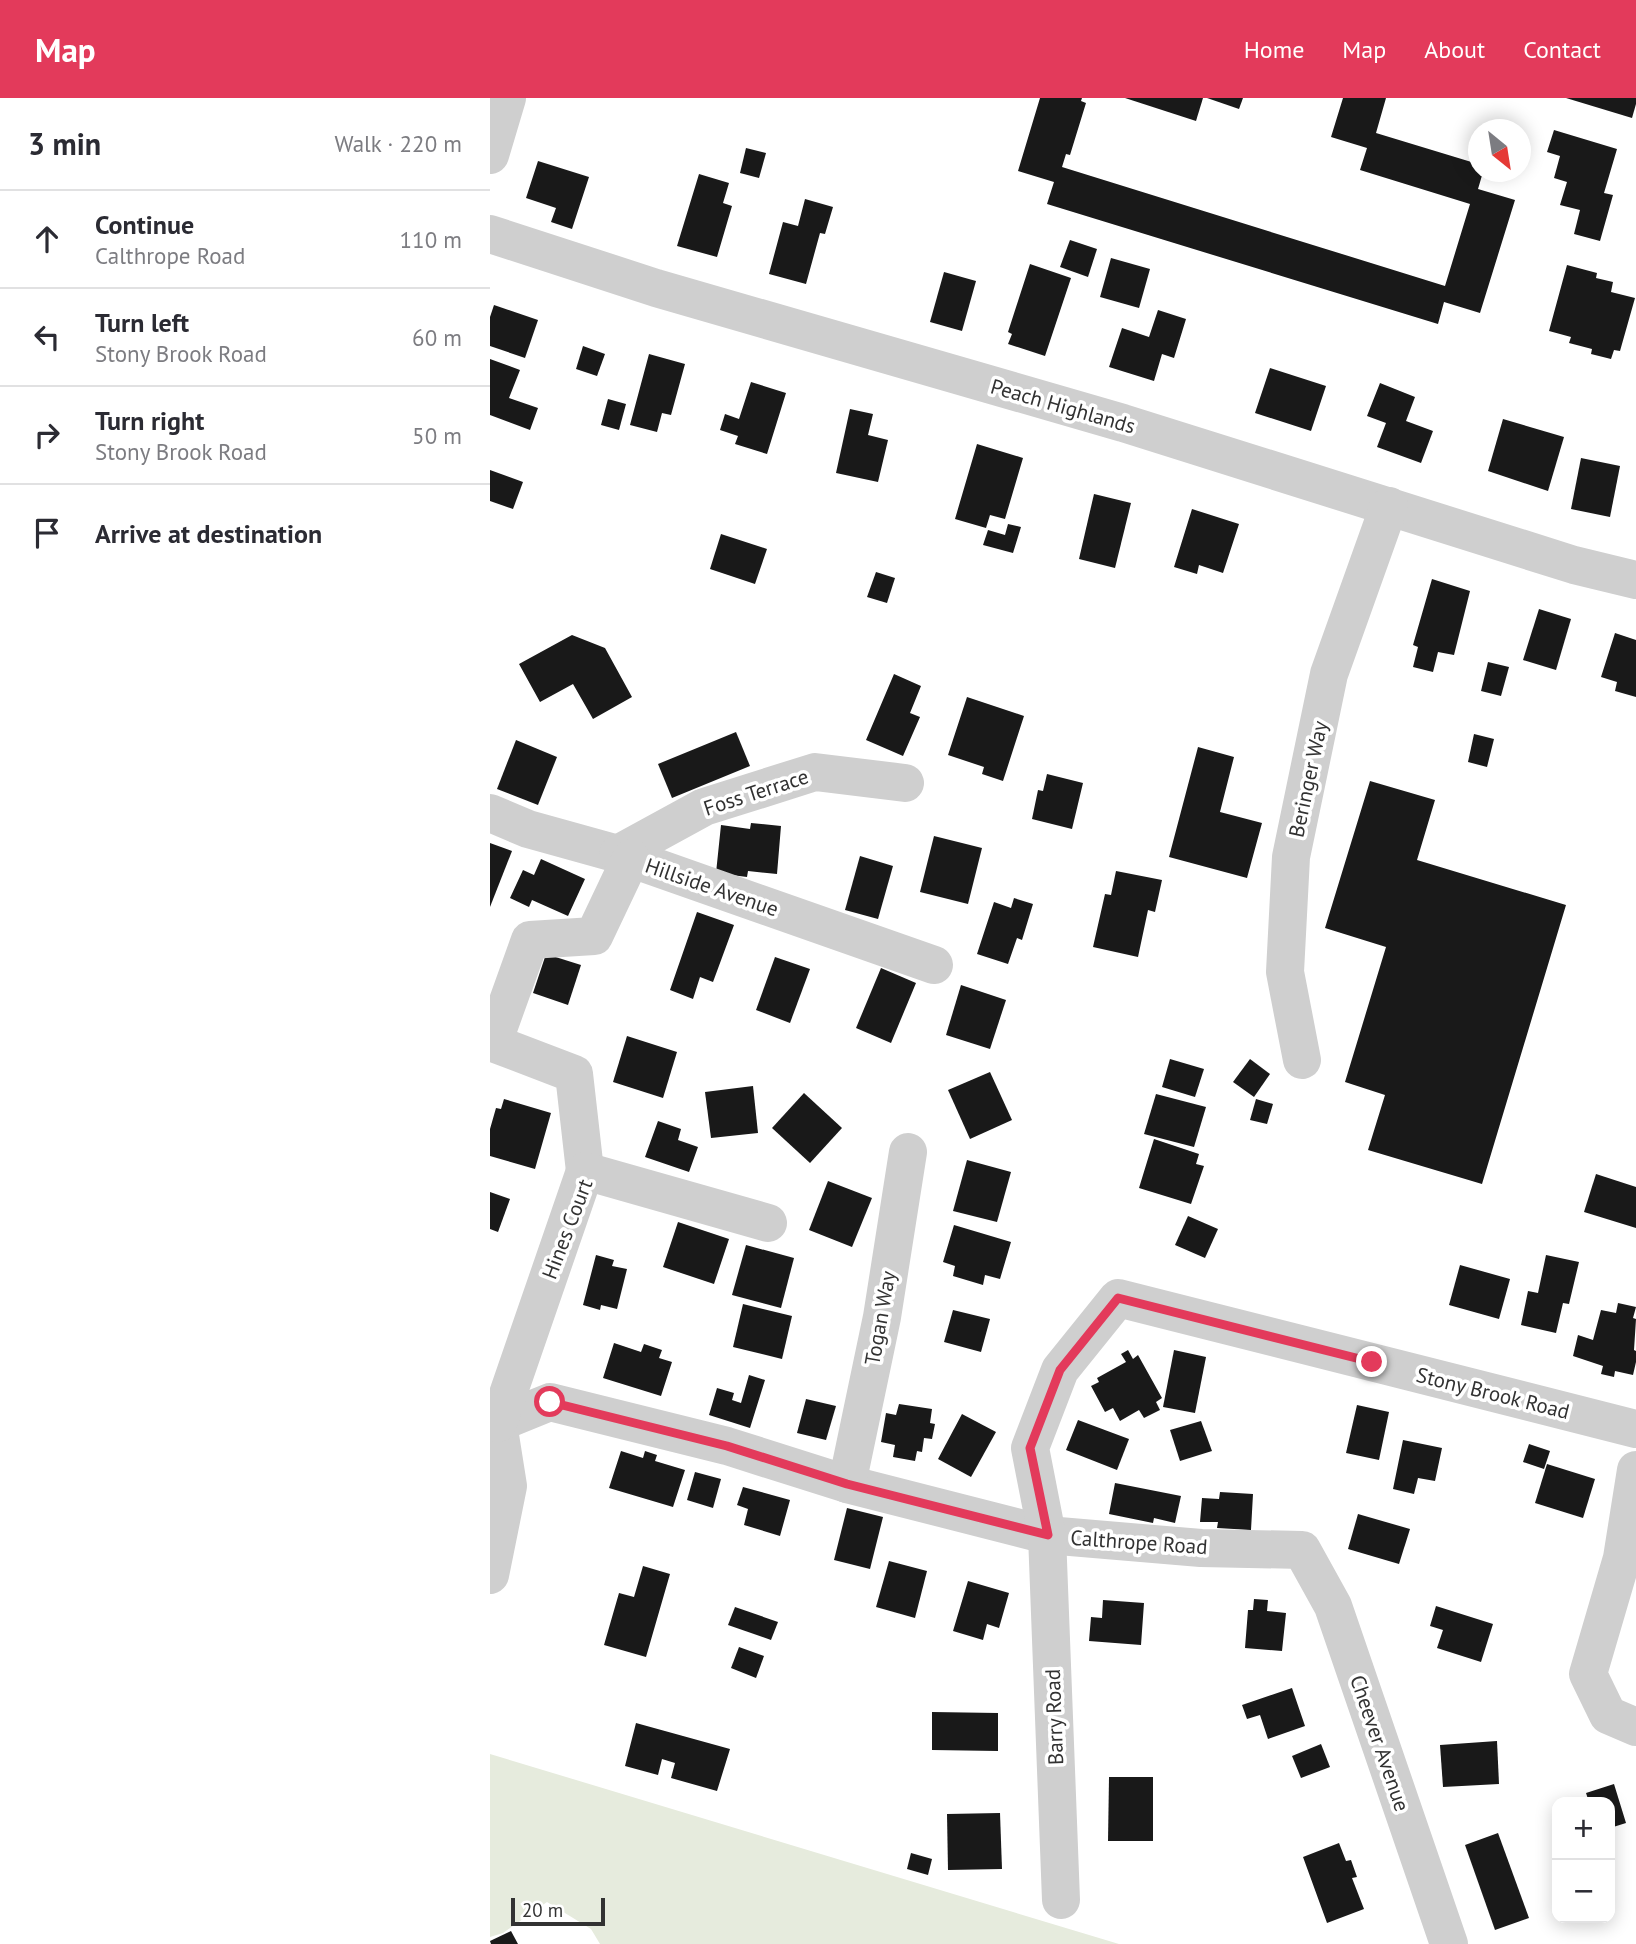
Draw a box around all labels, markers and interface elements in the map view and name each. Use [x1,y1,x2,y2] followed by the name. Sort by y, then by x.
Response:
[35,28,96,71] text: Map
[1244,34,1304,65] text: Home
[1342,34,1386,65] text: Map
[1424,34,1485,65] text: About
[1523,34,1601,65] text: Contact
[1468,119,1531,182] north arrow
[28,124,101,163] text: 3 min
[335,129,462,158] text: Walk · 220 m
[95,208,194,241] text: Continue
[28,220,66,258] icon: ahead
[400,225,462,254] text: 110 m
[95,241,245,270] text: Calthrope Road
[95,306,189,339] text: Turn left
[28,318,66,356] icon: left
[412,323,462,352] text: 60 m
[95,339,267,368] text: Stony Brook Road
[988,372,1138,440] street label: Peach Highlands
[95,404,204,437] text: Turn right
[28,416,66,454] icon: right
[412,421,462,450] text: 50 m
[95,437,267,466] text: Stony Brook Road
[28,514,66,552] icon: arrive
[95,517,322,550] text: Arrive at destination
[1283,718,1334,840] street label: Beringer Way
[700,762,812,822] street label: Foss Terrace
[642,852,782,922] street label: Hillside Avenue
[536,1175,598,1283] street label: Hines Court
[858,1269,902,1367] street label: Togan Way
[1356,1346,1387,1377] route end
[1414,1361,1572,1425] street label: Stony Brook Road
[534,1386,565,1417] route start
[1070,1524,1208,1560] street label: Calthrope Road
[1039,1669,1069,1765] street label: Barry Road
[1344,1671,1416,1815] street label: Cheever Avenue
[1552,1797,1615,1923] map controls
[1552,1797,1615,1860] button: +
[1552,1860,1615,1923] button: −
[511,1895,606,1927] scale bar
[522,1898,563,1922] text: 20 m

